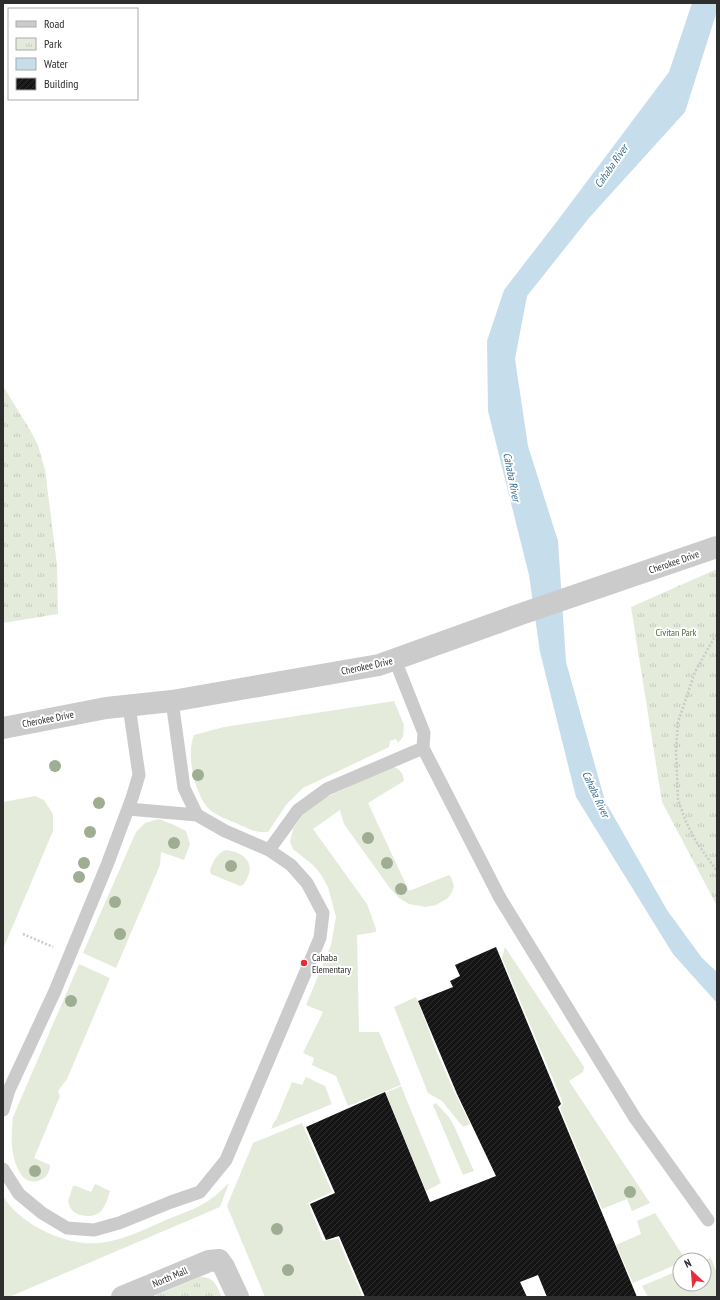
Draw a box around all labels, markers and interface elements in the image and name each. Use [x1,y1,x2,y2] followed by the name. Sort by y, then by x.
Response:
[8,8,138,100] legend
[44,16,64,31] text: Road
[44,36,62,51] text: Park
[44,56,69,71] text: Water
[44,76,79,91] text: Building
[591,140,632,190] water label: Cahaba River
[500,451,524,505] water label: Cahaba River
[647,547,701,577] street label: Cherokee Drive
[656,626,697,639] park label: Civitan Park
[340,654,394,678] street label: Cherokee Drive
[21,708,75,730] street label: Cherokee Drive
[579,769,614,821] water label: Cahaba River
[312,951,351,976] place label: Cahaba Elementary
[299,958,309,968] marker: Cahaba Elementary
[672,1252,712,1292] north arrow
[682,1255,693,1271] text: N
[150,1264,190,1290] street label: North Mall

